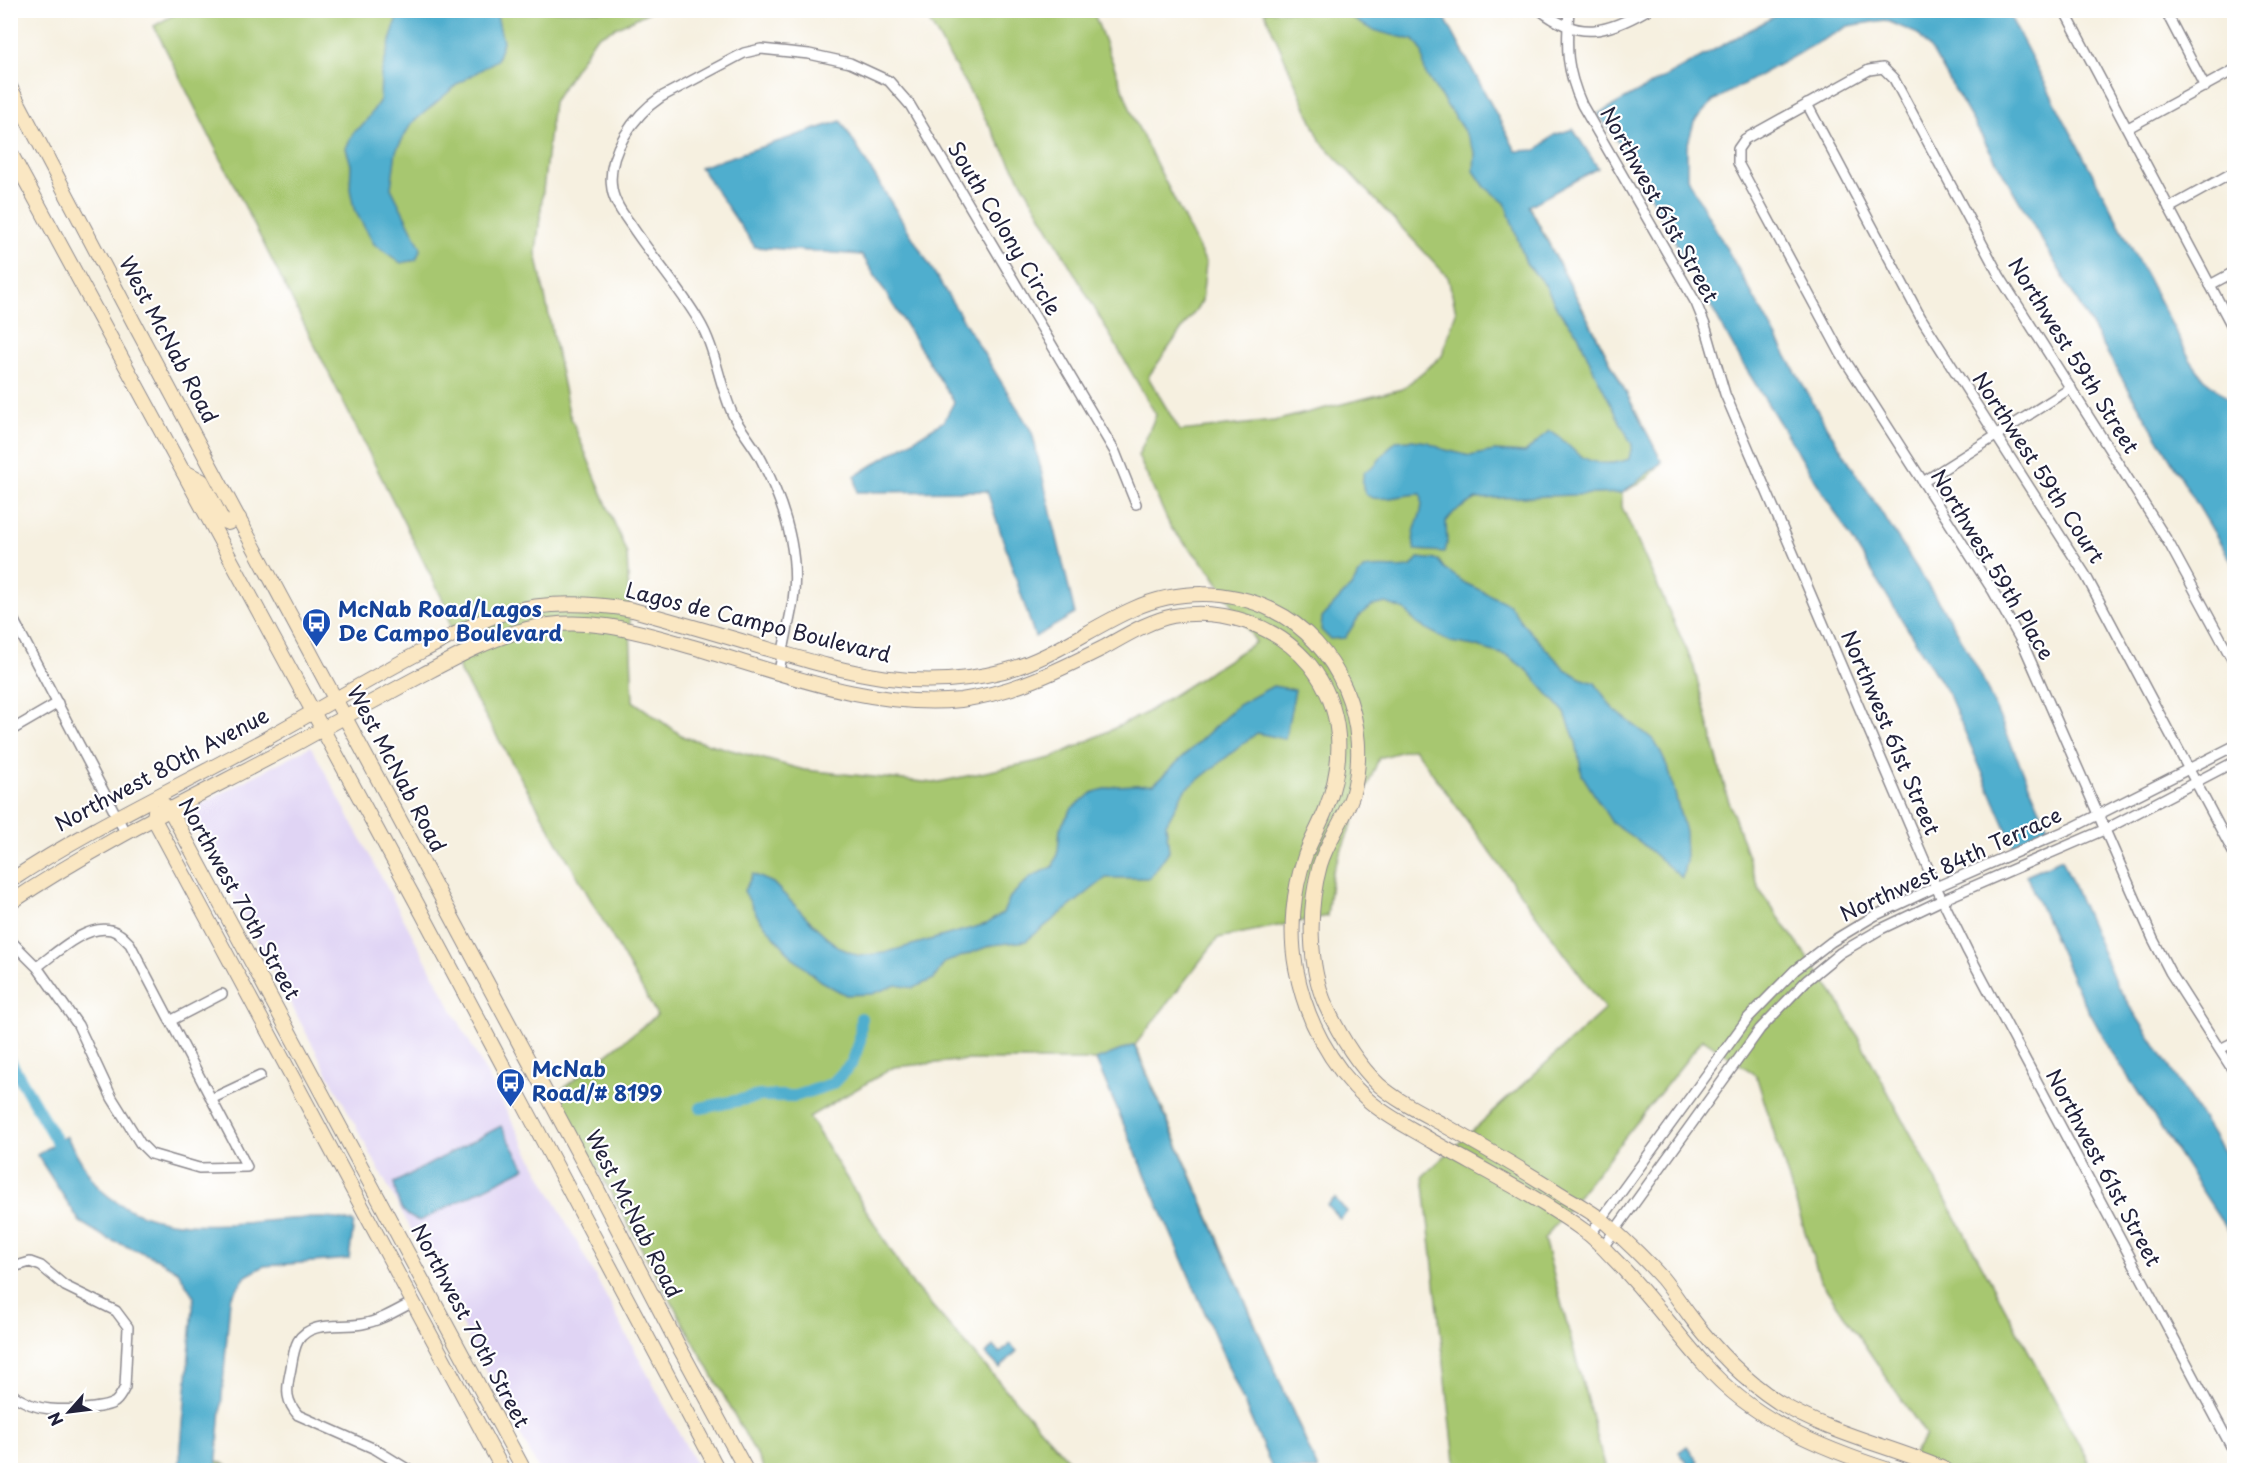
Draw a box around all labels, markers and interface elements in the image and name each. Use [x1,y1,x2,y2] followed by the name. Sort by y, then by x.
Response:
[1593,100,1728,308] street label: Northwest 61st Street
[941,135,1071,321] street label: South Colony Circle
[112,250,227,428] street label: West McNab Road
[2001,251,2148,459] street label: Northwest 59th Street
[1966,365,2114,569] street label: Northwest 59th Court
[1924,462,2064,666] street label: Northwest 59th Place
[623,573,895,670] street label: Lagos de Campo Boulevard
[338,592,563,648] place label: McNab Road/Lagos De Campo Boulevard
[301,606,333,648] bus stop icon: McNab Road/Lagos De Campo Boulevard
[1834,625,1950,840] street label: Northwest 61st Street
[340,679,455,857] street label: West McNab Road
[48,698,274,838] street label: Northwest 80th Avenue
[172,791,310,1005] street label: Northwest 70th Street
[1834,798,2066,929] street label: Northwest 84th Terrace
[532,1052,662,1108] place label: McNab Road/# 8199
[2039,1062,2171,1272] street label: Northwest 61st Street
[495,1066,527,1108] bus stop icon: McNab Road/# 8199
[578,1123,691,1303] street label: West McNab Road
[404,1217,539,1433] street label: Northwest 70th Street
[39,1382,99,1442] north arrow
[41,1408,68,1431] text: N

